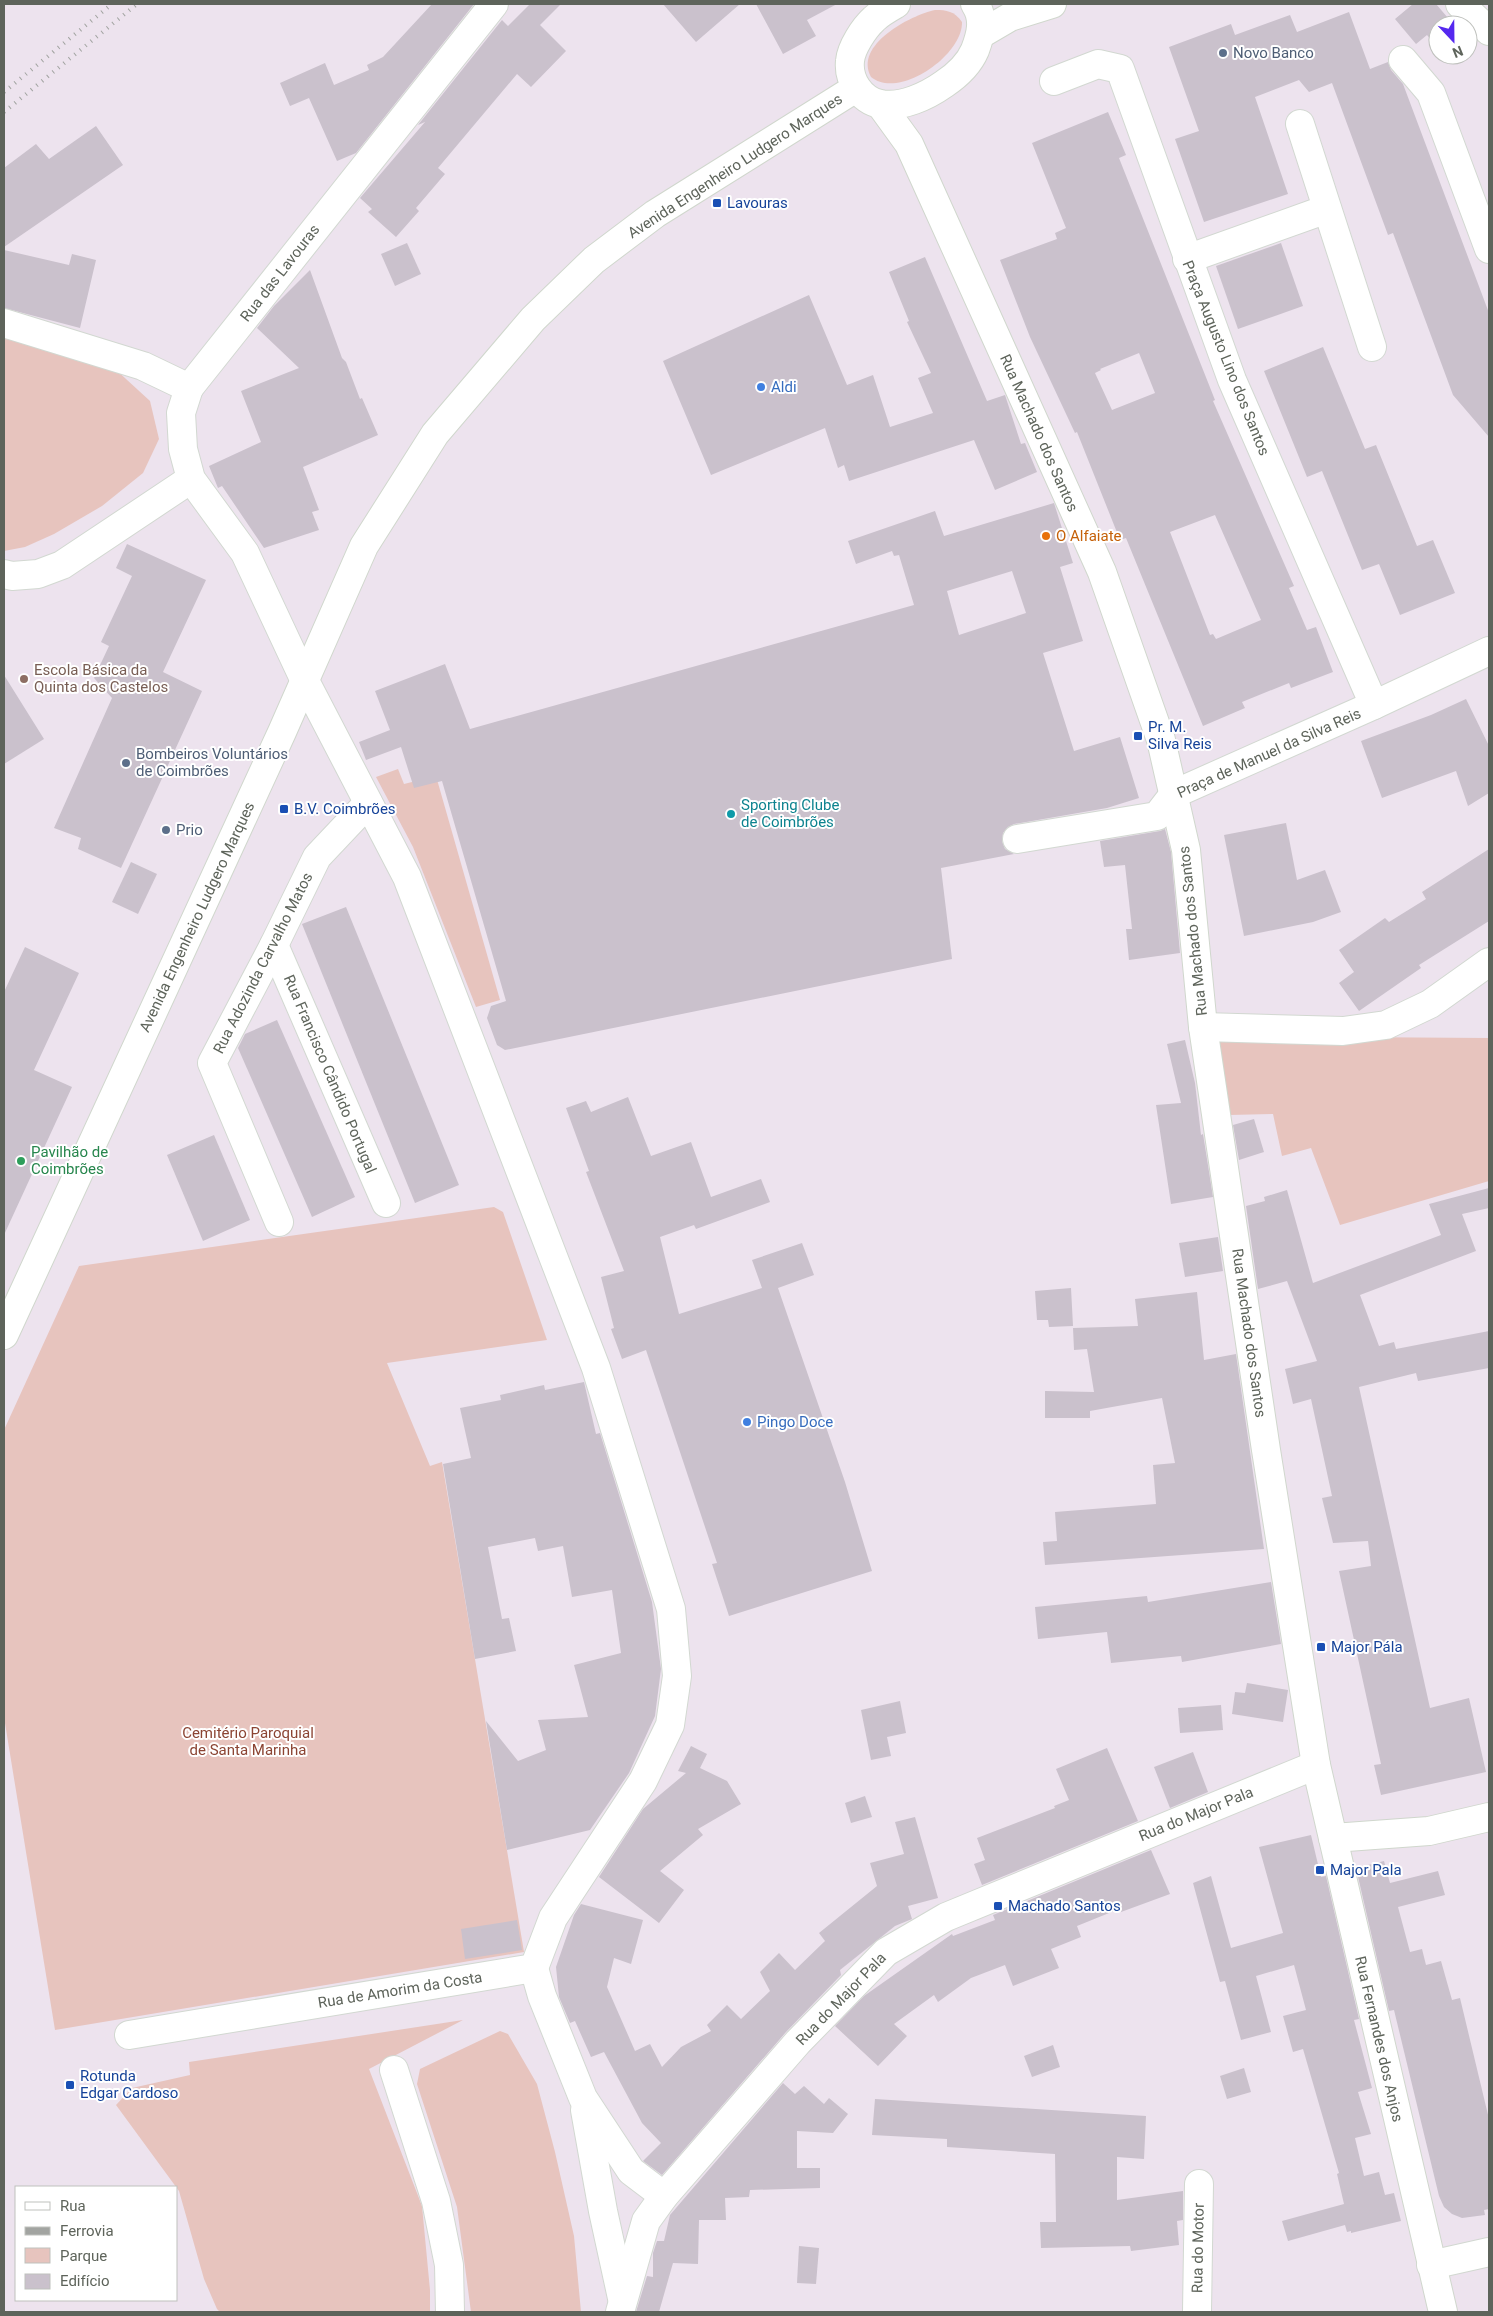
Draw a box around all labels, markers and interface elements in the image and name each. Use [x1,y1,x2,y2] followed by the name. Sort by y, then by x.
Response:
[1428,15,1478,65] north arrow
[1450,43,1465,61] text: N
[1233,44,1314,62] place label: Novo Banco
[1217,47,1229,59] marker: Novo Banco
[624,90,846,242] street label: Avenida Engenheiro Ludgero Marques
[727,194,788,212] place label: Lavouras
[711,197,723,209] marker: Lavouras
[236,221,324,325] street label: Rua das Lavouras
[1179,258,1273,458] street label: Praça Augusto Lino dos Santos
[996,351,1082,515] street label: Rua Machado dos Santos
[771,378,797,396] place label: Aldi
[755,381,767,393] marker: Aldi
[1056,527,1122,545] place label: O Alfaiate
[1040,530,1052,542] marker: O Alfaiate
[34,661,168,696] place label: Escola Básica da Quinta dos Castelos
[18,673,30,685] marker: Escola Básica da Quinta dos Castelos
[1174,704,1364,802] street label: Praça de Manuel da Silva Reis
[1148,718,1212,753] place label: Pr. M. Silva Reis
[1132,730,1144,742] marker: Pr. M. Silva Reis
[136,745,288,780] place label: Bombeiros Voluntários de Coimbrões
[120,757,132,769] marker: Bombeiros Voluntários de Coimbrões
[741,796,839,831] place label: Sporting Clube de Coimbrões
[136,799,258,1035] street label: Avenida Engenheiro Ludgero Marques
[294,800,396,818] place label: B.V. Coimbrões
[278,803,290,815] marker: B.V. Coimbrões
[725,808,737,820] marker: Sporting Clube de Coimbrões
[176,821,203,839] place label: Prio
[160,824,172,836] marker: Prio
[1175,845,1211,1017] street label: Rua Machado dos Santos
[209,869,317,1057] street label: Rua Adozinda Carvalho Matos
[280,972,380,1176] street label: Rua Francisco Cândido Portugal
[31,1143,108,1178] place label: Pavilhão de Coimbrões
[15,1155,27,1167] marker: Pavilhão de Coimbrões
[1228,1247,1270,1419] street label: Rua Machado dos Santos
[757,1413,833,1431] place label: Pingo Doce
[741,1416,753,1428] marker: Pingo Doce
[1331,1638,1403,1656] place label: Major Pála
[1315,1641,1327,1653] marker: Major Pála
[182,1724,314,1759] park label: Cemitério Paroquial de Santa Marinha
[1136,1783,1256,1845] street label: Rua do Major Pala
[1330,1861,1402,1879] place label: Major Pala
[1314,1864,1326,1876] marker: Major Pala
[1008,1897,1121,1915] place label: Machado Santos
[992,1900,1004,1912] marker: Machado Santos
[792,1949,890,2049] street label: Rua do Major Pala
[1351,1954,1407,2124] street label: Rua Fernandes dos Anjos
[317,1968,483,2012] street label: Rua de Amorim da Costa
[80,2067,178,2102] place label: Rotunda Edgar Cardoso
[64,2079,76,2091] marker: Rotunda Edgar Cardoso
[15,2186,178,2301] legend
[60,2197,86,2215] text: Rua
[1188,2203,1208,2293] street label: Rua do Motor
[60,2222,114,2240] text: Ferrovia
[60,2247,107,2265] text: Parque
[60,2272,109,2290] text: Edifício

